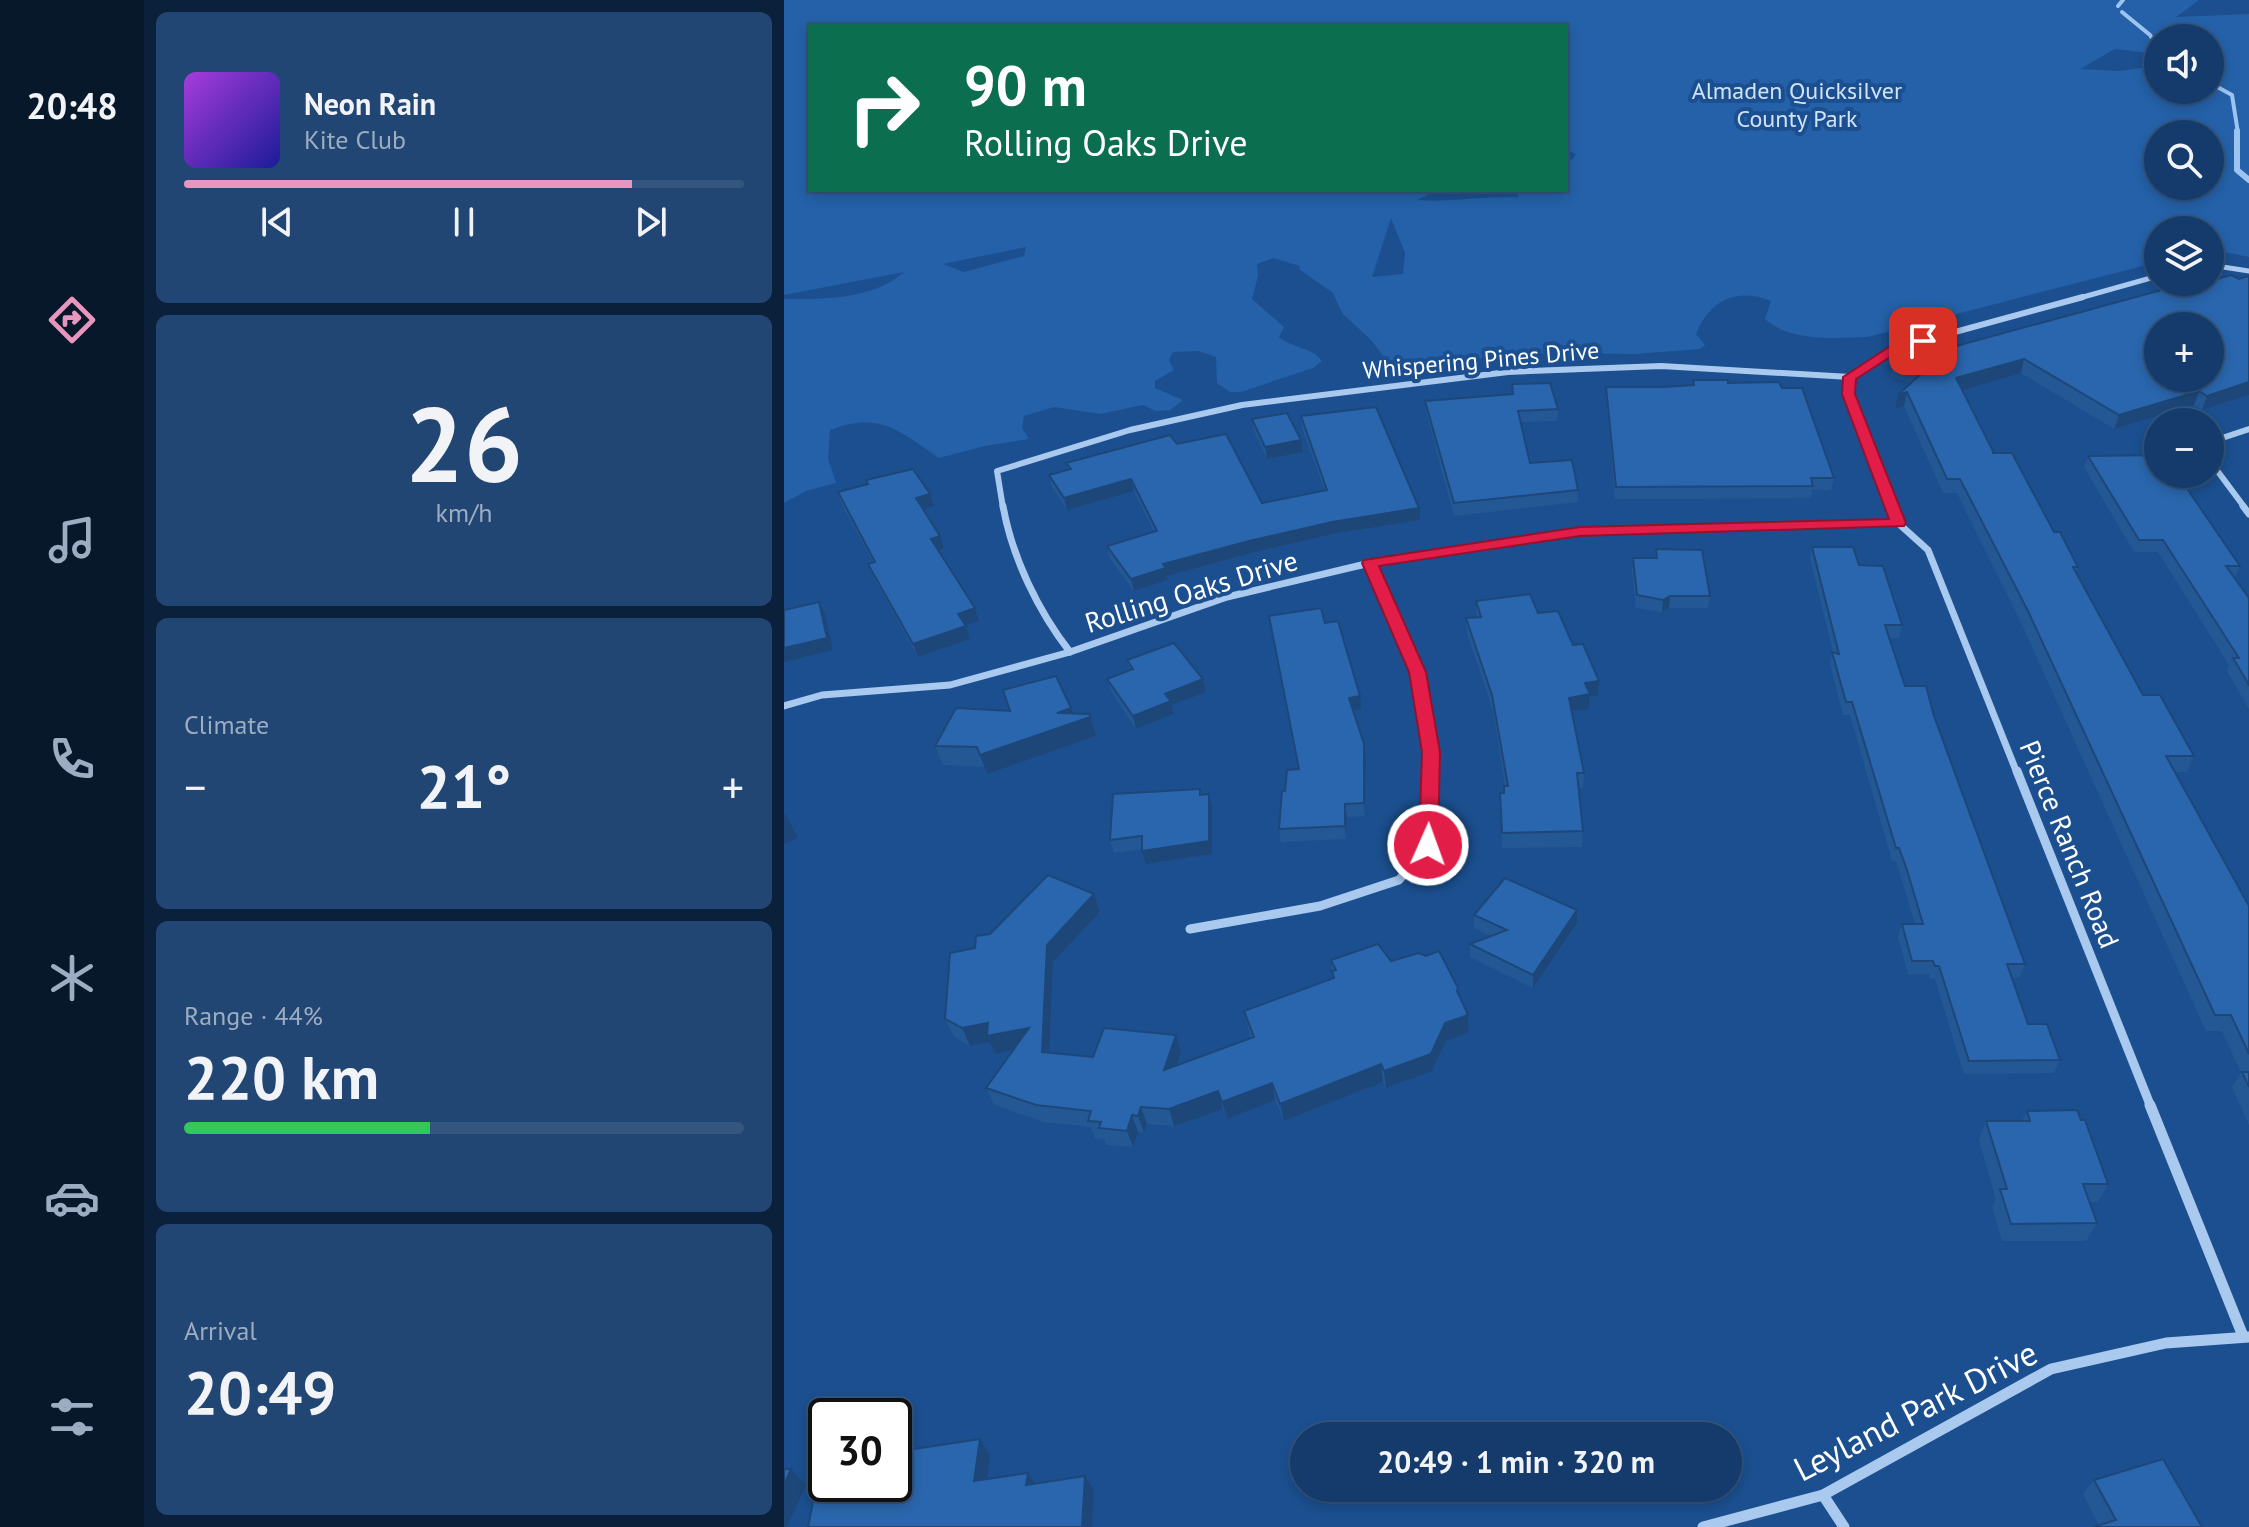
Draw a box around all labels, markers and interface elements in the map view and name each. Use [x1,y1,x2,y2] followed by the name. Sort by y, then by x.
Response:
[2144,24,2224,488] map controls
[2144,24,2224,104] button: sound
[964,49,1087,121] text: 90 m
[832,56,936,160] icon: right
[1692,75,1902,134] park label: Almaden Quicksilver County Park
[26,82,118,129] text: 20:48
[304,84,436,123] text: Neon Rain
[964,119,1247,166] text: Rolling Oaks Drive
[2144,120,2224,200] button: search
[304,123,406,156] text: Kite Club
[255,200,299,244] icon: previous
[442,200,486,244] icon: pause
[629,200,673,244] icon: next
[2144,216,2224,296] button: layers
[44,292,100,348] icon: directions
[1889,307,1957,375] pin
[2144,312,2224,392] button: +
[1901,319,1945,363] icon: arrive
[1361,334,1601,386] street label: Whispering Pines Drive
[405,376,523,511] text: 26
[2144,408,2224,488] button: −
[436,496,493,529] text: km/h
[44,512,100,568] icon: music
[1080,541,1302,641] street label: Rolling Oaks Drive
[184,708,269,741] text: Climate
[44,731,100,787] icon: phone
[2011,735,2129,953] street label: Pierce Ranch Road
[417,747,511,825] text: 21°
[184,758,206,815] text: −
[722,758,744,815] text: +
[1386,803,1470,887] position arrow
[44,950,100,1006] icon: climate
[184,999,323,1032] text: Range · 44%
[184,1038,379,1116] text: 220 km
[44,1170,100,1226] icon: car
[184,1314,257,1347] text: Arrival
[1786,1330,2044,1490] street label: Leyland Park Drive
[184,1353,336,1431] text: 20:49
[44,1389,100,1445] icon: filters
[808,1398,912,1502] speed limit sign: 30
[1377,1442,1655,1481] text: 20:49 · 1 min · 320 m

